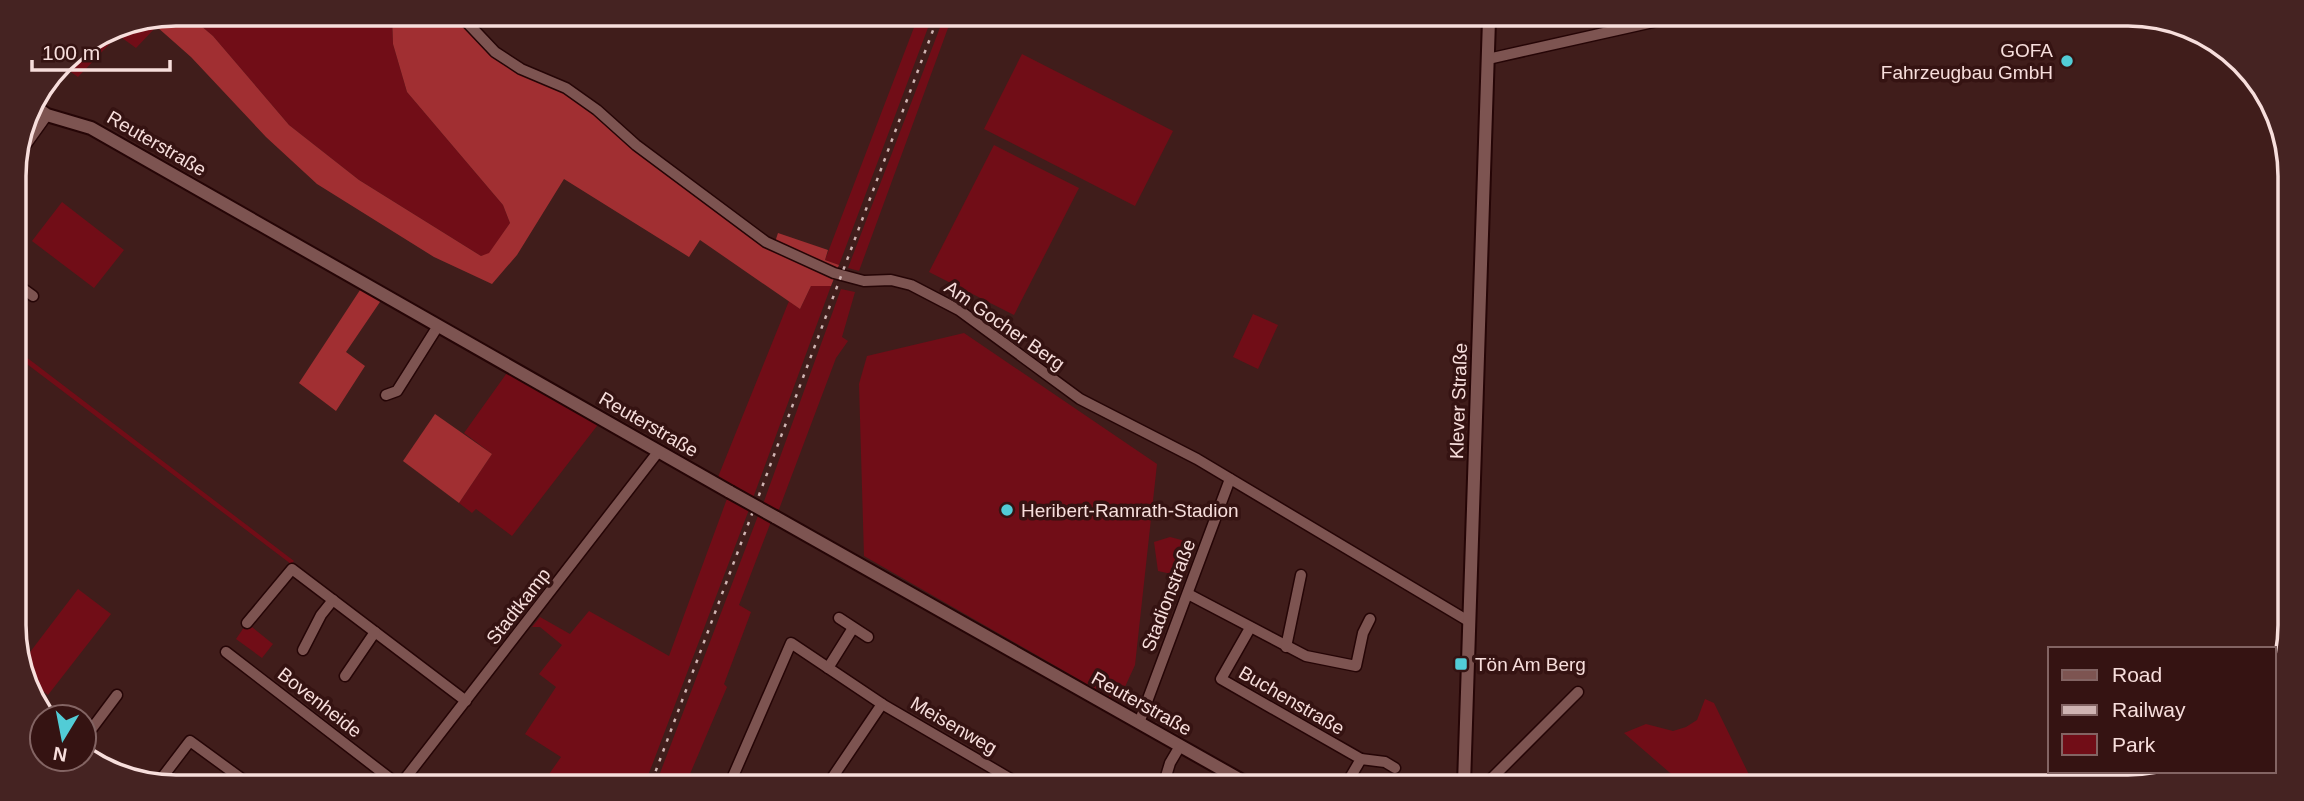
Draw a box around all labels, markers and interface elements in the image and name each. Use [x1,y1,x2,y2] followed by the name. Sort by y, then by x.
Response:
[32,28,170,72] scale bar
[1881,40,2053,83] place label: GOFA Fahrzeugbau GmbH
[42,41,100,64] text: 100 m
[2059,53,2075,69] marker: GOFA Fahrzeugbau GmbH
[103,107,210,180] street label: Reuterstraße
[941,276,1069,375] street label: Am Gocher Berg
[1446,343,1471,459] street label: Klever Straße
[595,388,702,461] street label: Reuterstraße
[1021,500,1239,521] place label: Heribert-Ramrath-Stadion
[999,502,1015,518] marker: Heribert-Ramrath-Stadion
[1137,536,1199,654] street label: Stadionstraße
[482,564,555,649] street label: Stadtkamp
[2048,647,2276,773] legend
[1475,654,1586,675] place label: Tön Am Berg
[1453,656,1469,672] marker: Tön Am Berg
[1235,662,1348,739] street label: Buchenstraße
[274,663,366,742] street label: Bovenheide
[2112,663,2162,686] text: Road
[1088,667,1195,739] street label: Reuterstraße
[907,692,1001,759] street label: Meisenweg
[2112,698,2186,721] text: Railway
[28,703,98,773] north arrow
[2112,733,2156,756] text: Park
[52,743,69,766] text: N

